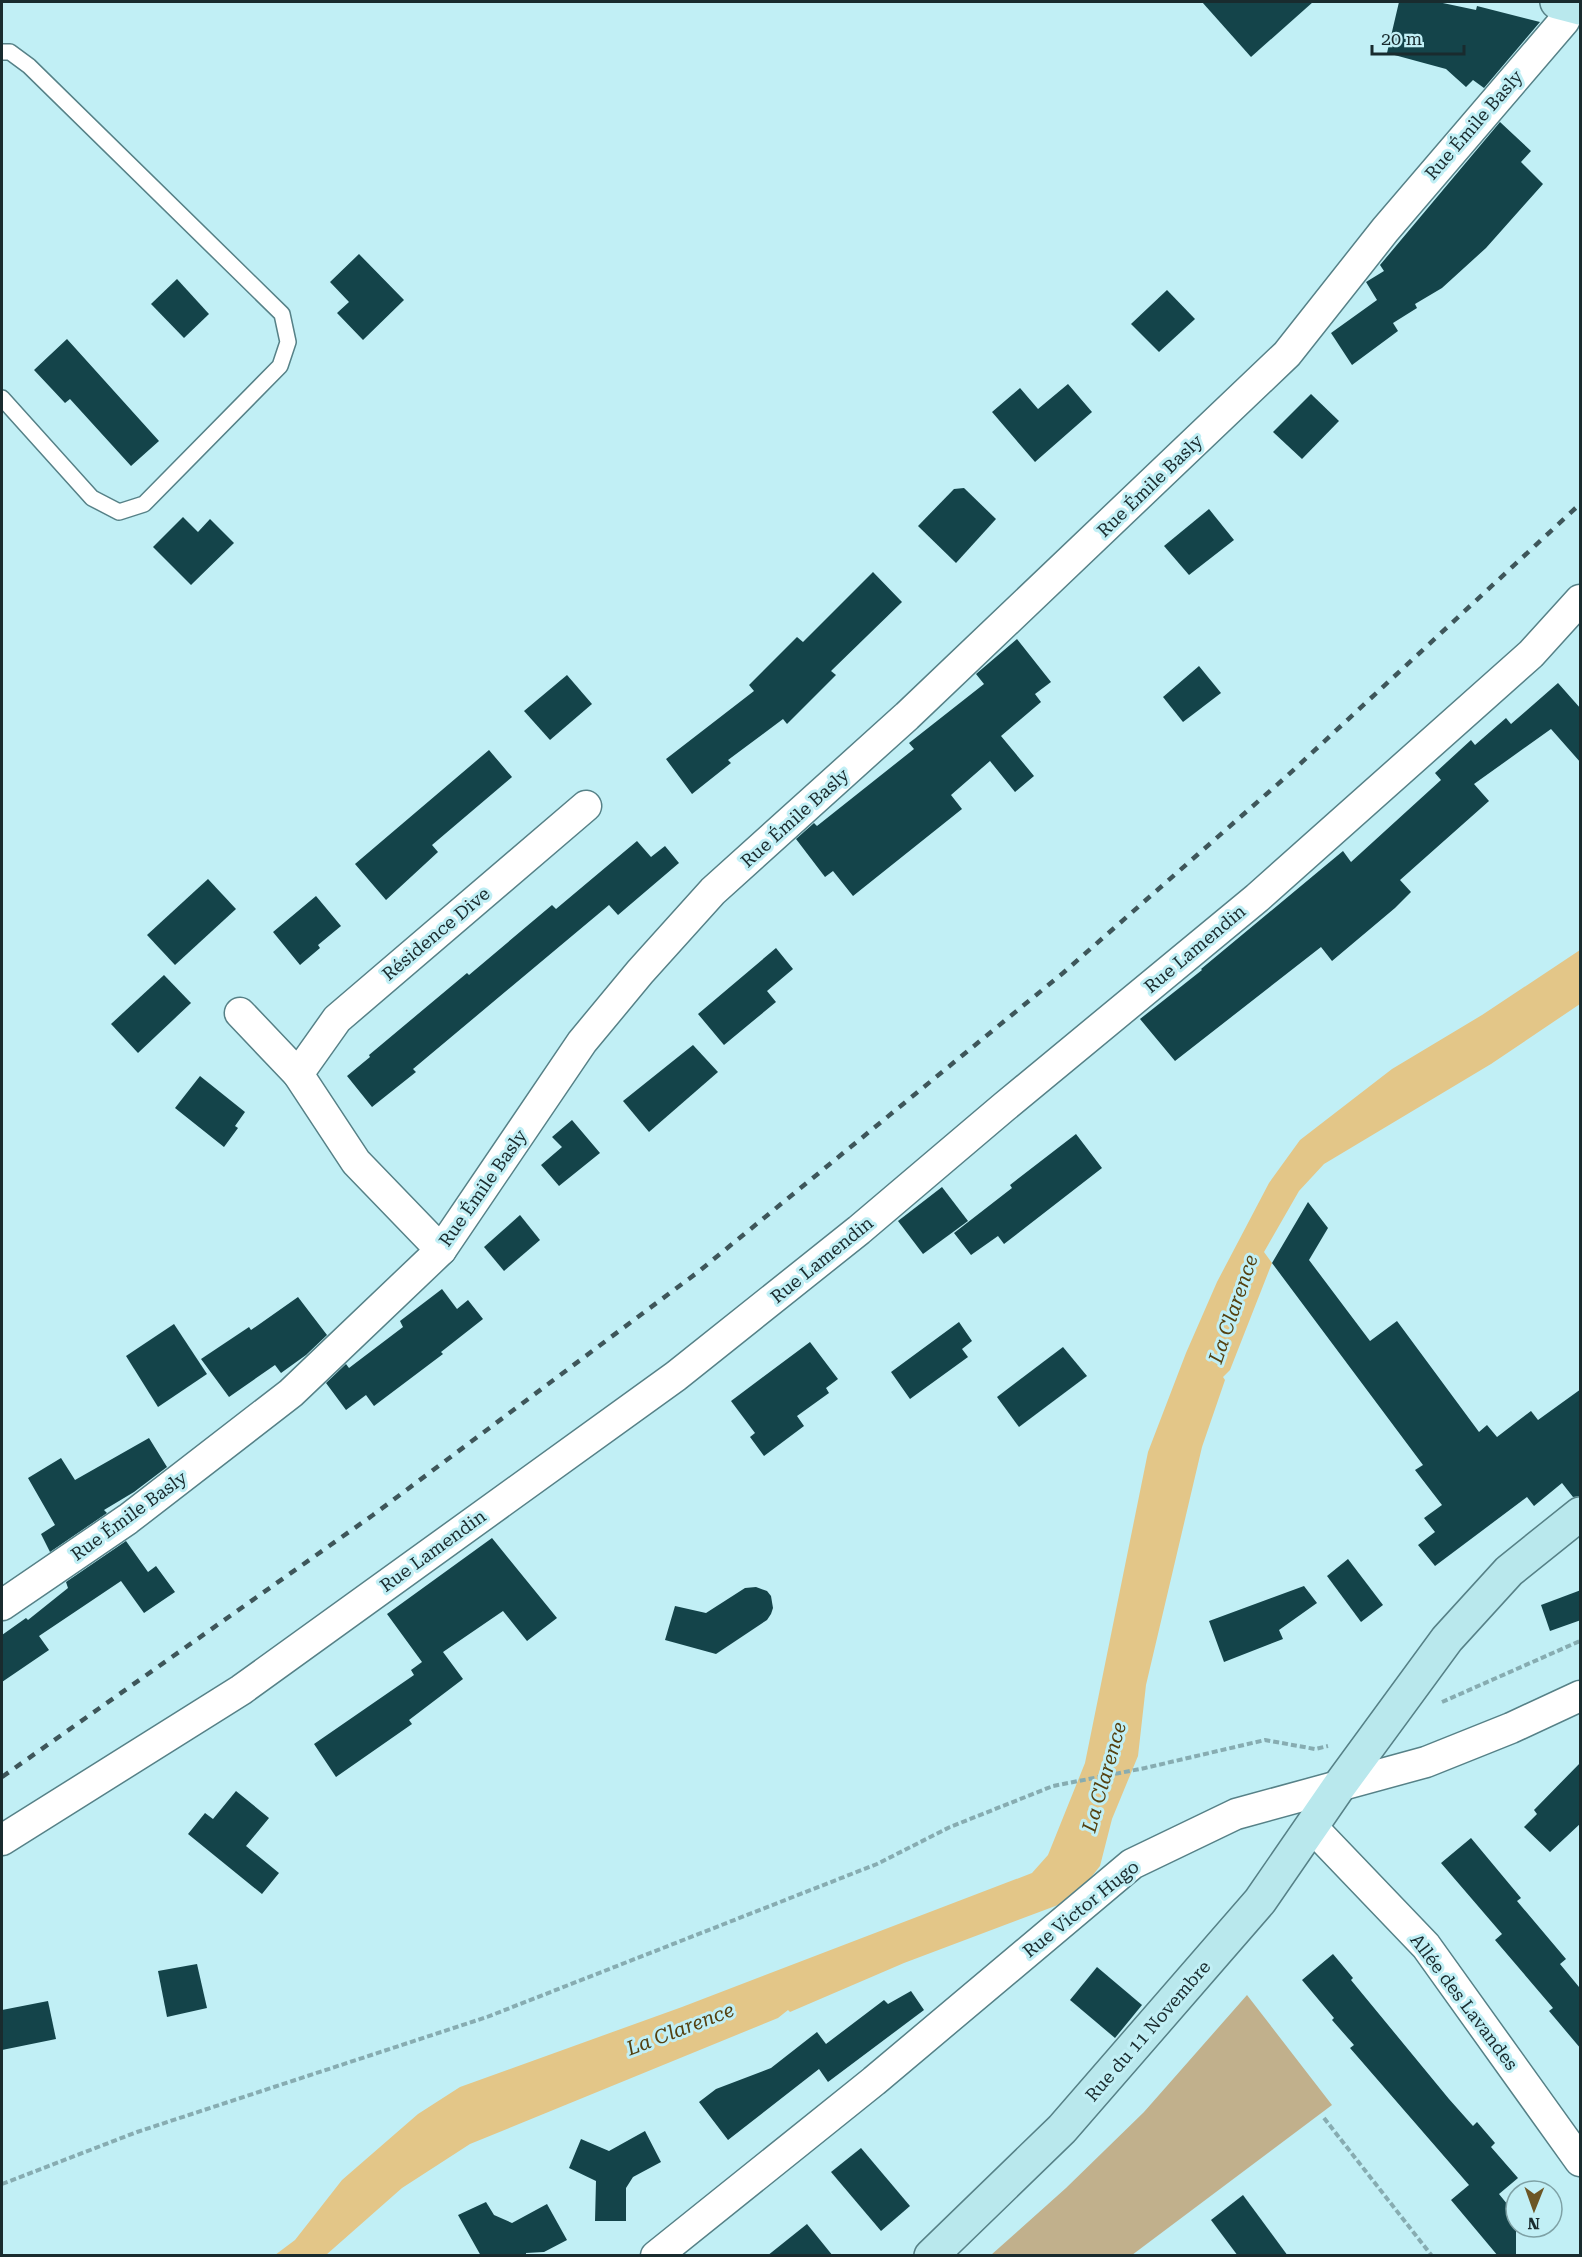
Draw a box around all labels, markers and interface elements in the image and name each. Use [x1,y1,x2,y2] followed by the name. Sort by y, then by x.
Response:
[1372,18,1464,56] scale bar
[1381,28,1422,49] text: 20 m
[1420,65,1527,184] street label: Rue Émile Basly
[1093,430,1207,541] street label: Rue Émile Basly
[736,763,853,872] street label: Rue Émile Basly
[378,883,494,985] street label: Résidence Dive
[1140,900,1250,997] street label: Rue Lamendin
[434,1125,531,1250] street label: Rue Émile Basly
[766,1212,877,1307] street label: Rue Lamendin
[1203,1252,1263,1367] water label: La Clarence
[67,1466,191,1565] street label: Rue Émile Basly
[376,1505,490,1596] street label: Rue Lamendin
[1077,1719,1131,1836] water label: La Clarence
[1019,1856,1143,1962] street label: Rue Victor Hugo
[1406,1930,1522,2074] street label: Allée des Lavandes
[1081,1956,1215,2105] street label: Rue du 11 Novembre
[622,1997,737,2061] water label: La Clarence
[1504,2179,1564,2239] north arrow
[1527,2214,1540,2233] text: N

